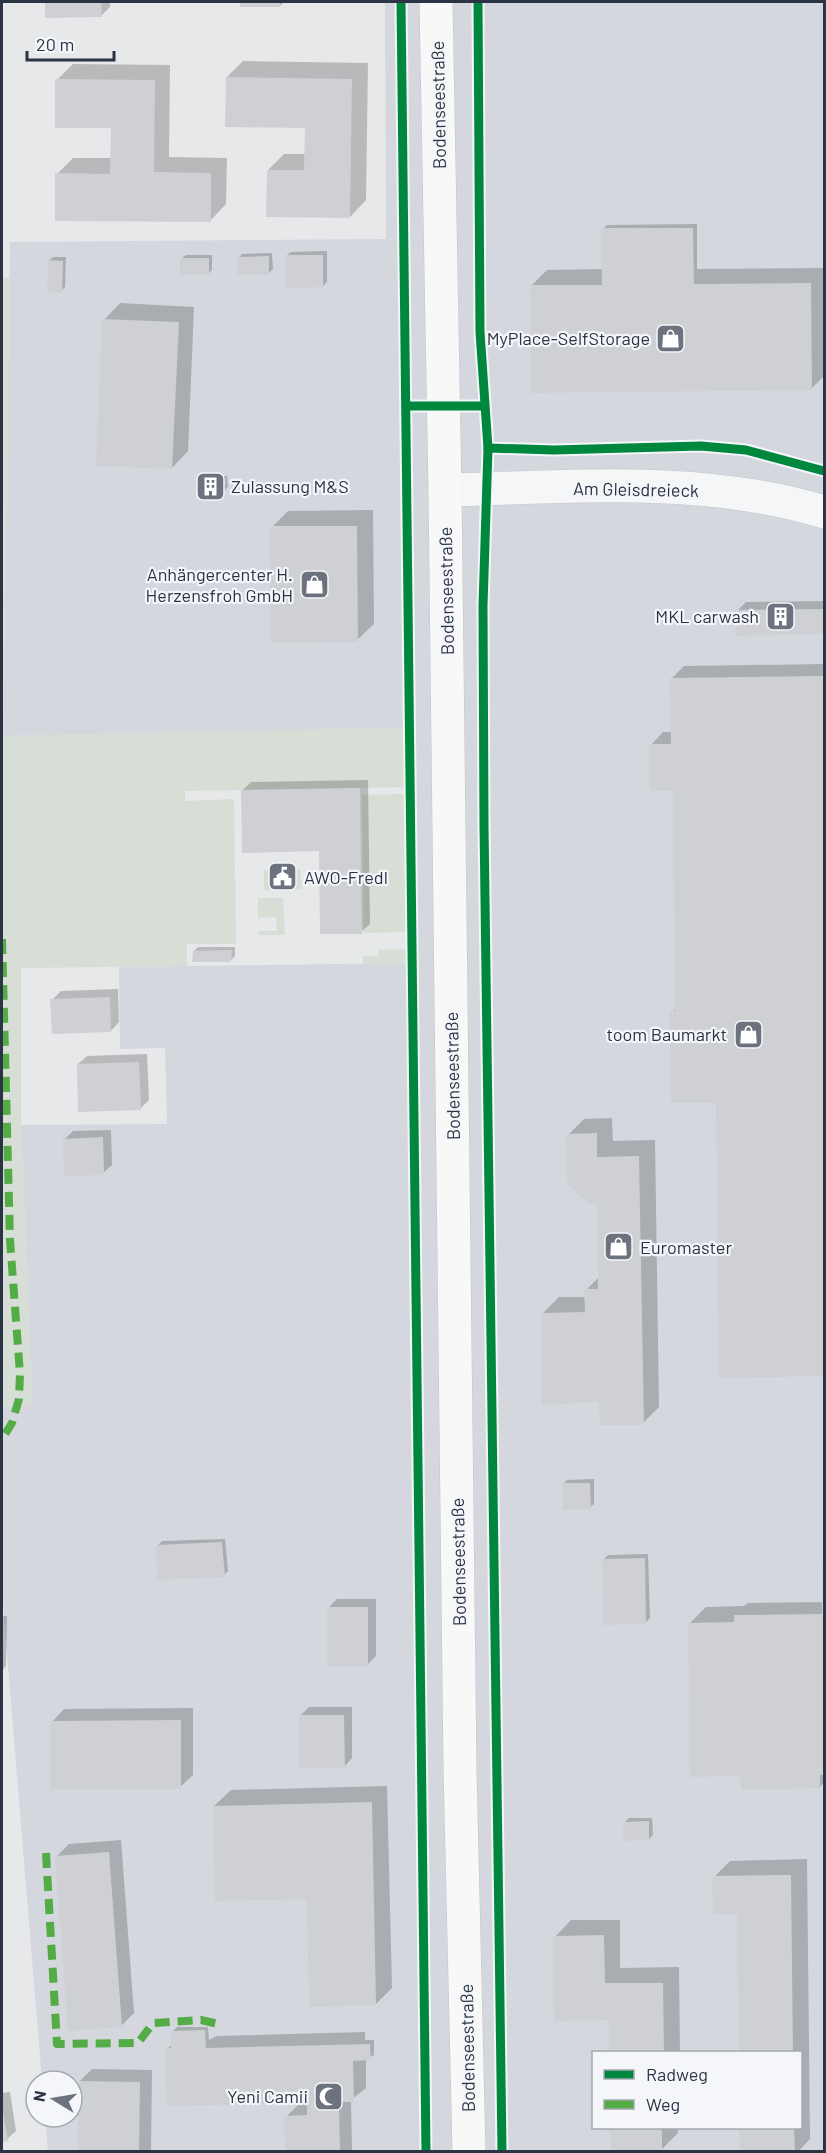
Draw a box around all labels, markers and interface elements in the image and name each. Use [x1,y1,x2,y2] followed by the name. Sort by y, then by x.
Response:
[27,24,114,62] scale bar
[36,33,74,55] text: 20 m
[426,41,450,169] street label: Bodenseestraße
[655,322,687,354] shop icon: MyPlace-SelfStorage
[487,327,650,349] place label: MyPlace-SelfStorage
[194,470,226,502] building icon: Zulassung M&S
[231,475,349,497] place label: Zulassung M&S
[573,477,699,501] street label: Am Gleisdreieck
[434,527,458,655] street label: Bodenseestraße
[146,563,293,606] place label: Anhängercenter H. Herzensfroh GmbH
[298,568,330,600] shop icon: Anhängercenter H. Herzensfroh GmbH
[764,600,796,632] building icon: MKL carwash
[655,605,759,627] place label: MKL carwash
[267,861,299,893] public building icon: AWO-Fredl
[304,866,388,888] place label: AWO-Fredl
[440,1012,464,1140] street label: Bodenseestraße
[732,1018,764,1050] shop icon: toom Baumarkt
[606,1023,727,1045] place label: toom Baumarkt
[603,1231,635,1263] shop icon: Euromaster
[640,1236,732,1258] place label: Euromaster
[446,1498,470,1626] street label: Bodenseestraße
[455,1984,479,2112] street label: Bodenseestraße
[592,2051,802,2129] legend
[646,2063,708,2085] text: Radweg
[24,2069,84,2129] north arrow
[313,2080,345,2112] mosque icon: Yeni Camii
[227,2085,308,2107] place label: Yeni Camii
[28,2089,49,2103] text: N
[646,2093,680,2115] text: Weg

